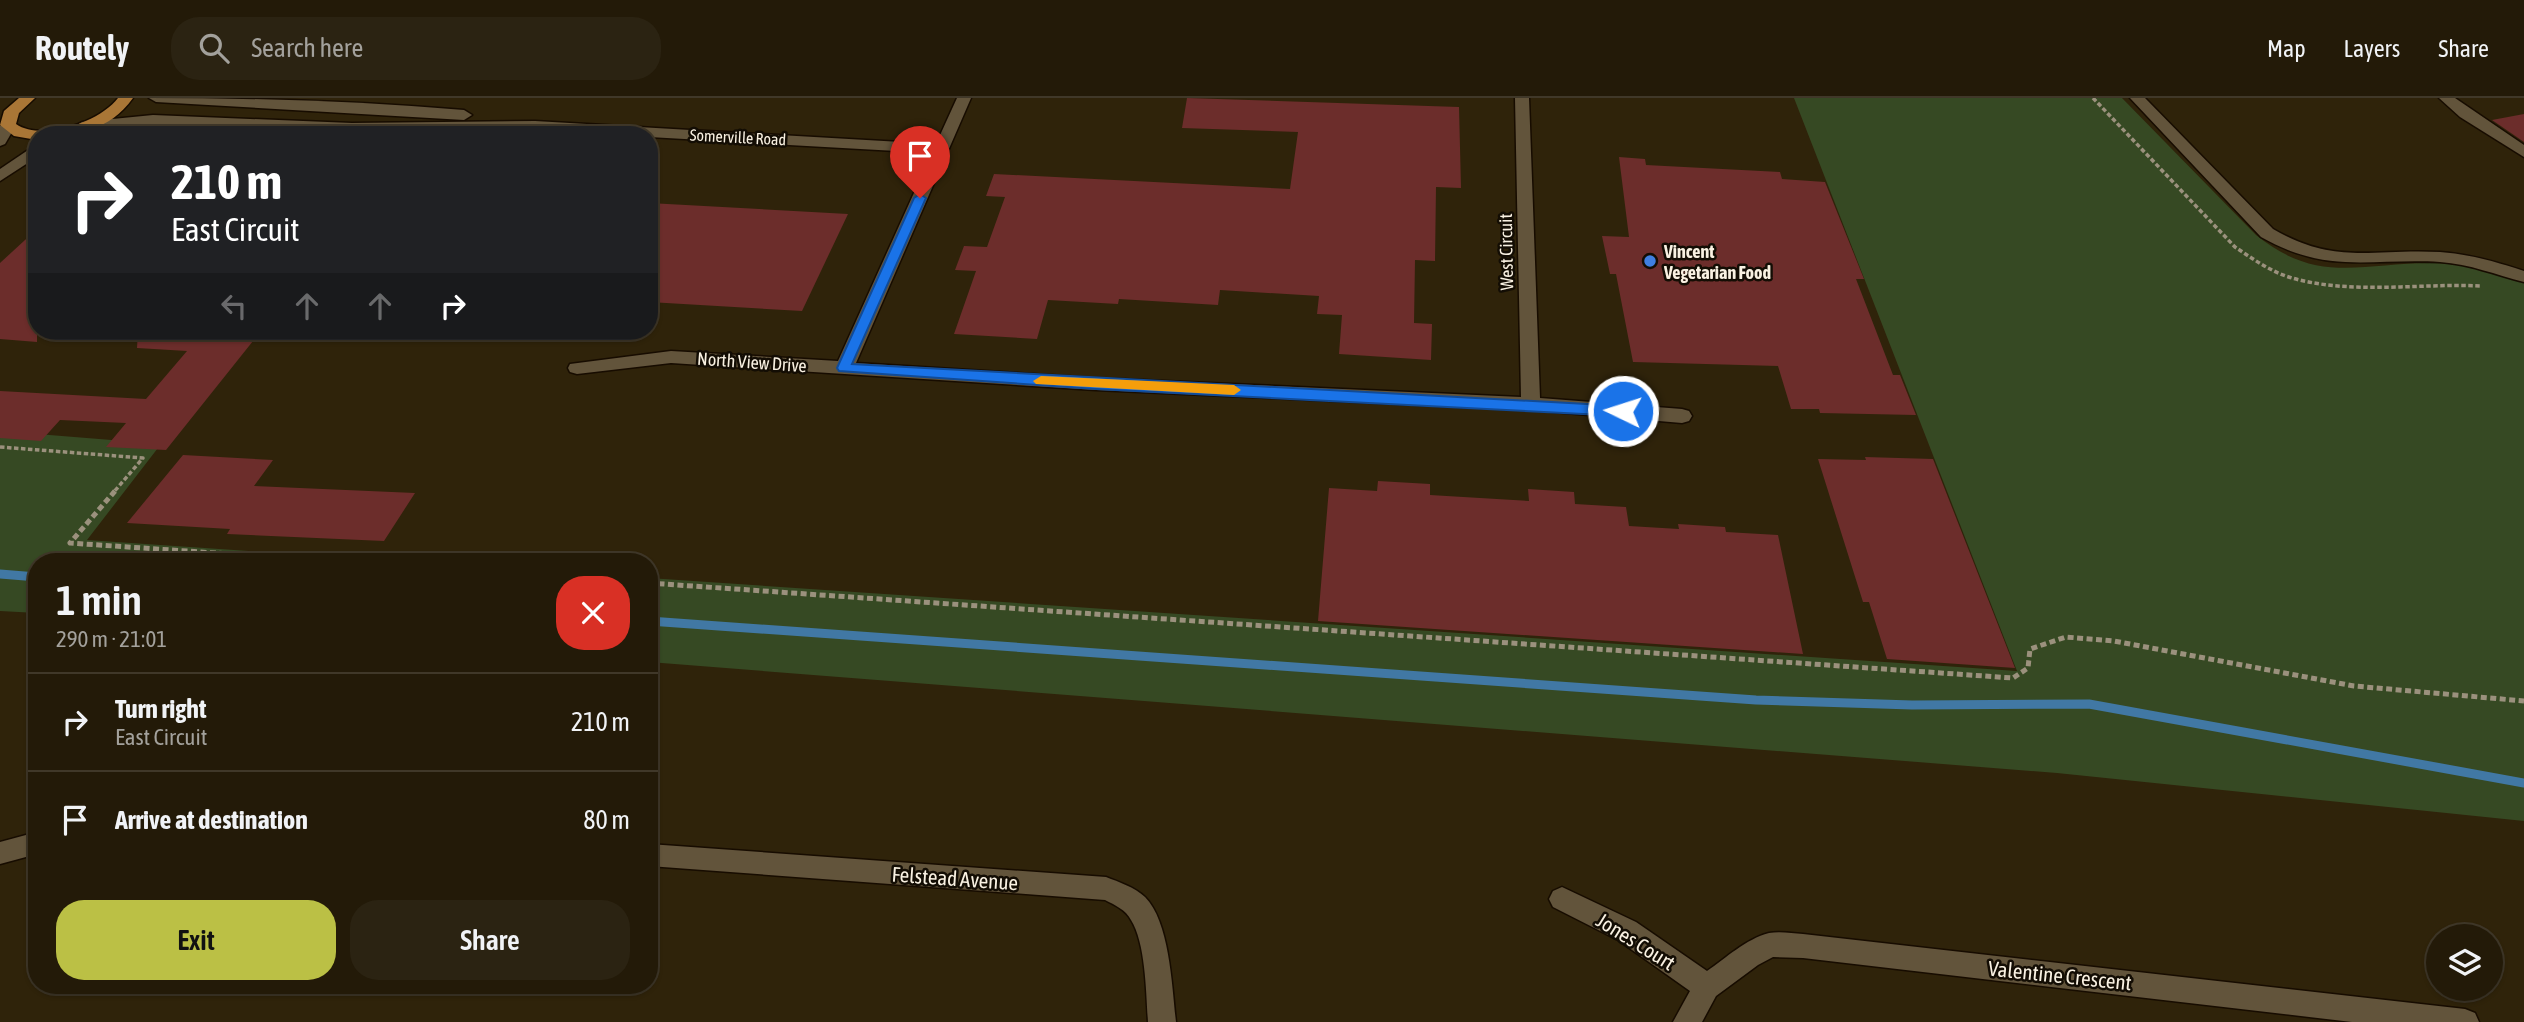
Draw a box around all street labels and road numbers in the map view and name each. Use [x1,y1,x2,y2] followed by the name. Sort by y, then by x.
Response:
[689,125,787,149] street label: Somerville Road
[1495,213,1517,291] street label: West Circuit
[697,348,807,376] street label: North View Drive
[891,862,1019,894] street label: Felstead Avenue
[1592,907,1680,975] street label: Jones Court
[1987,956,2133,994] street label: Valentine Crescent

